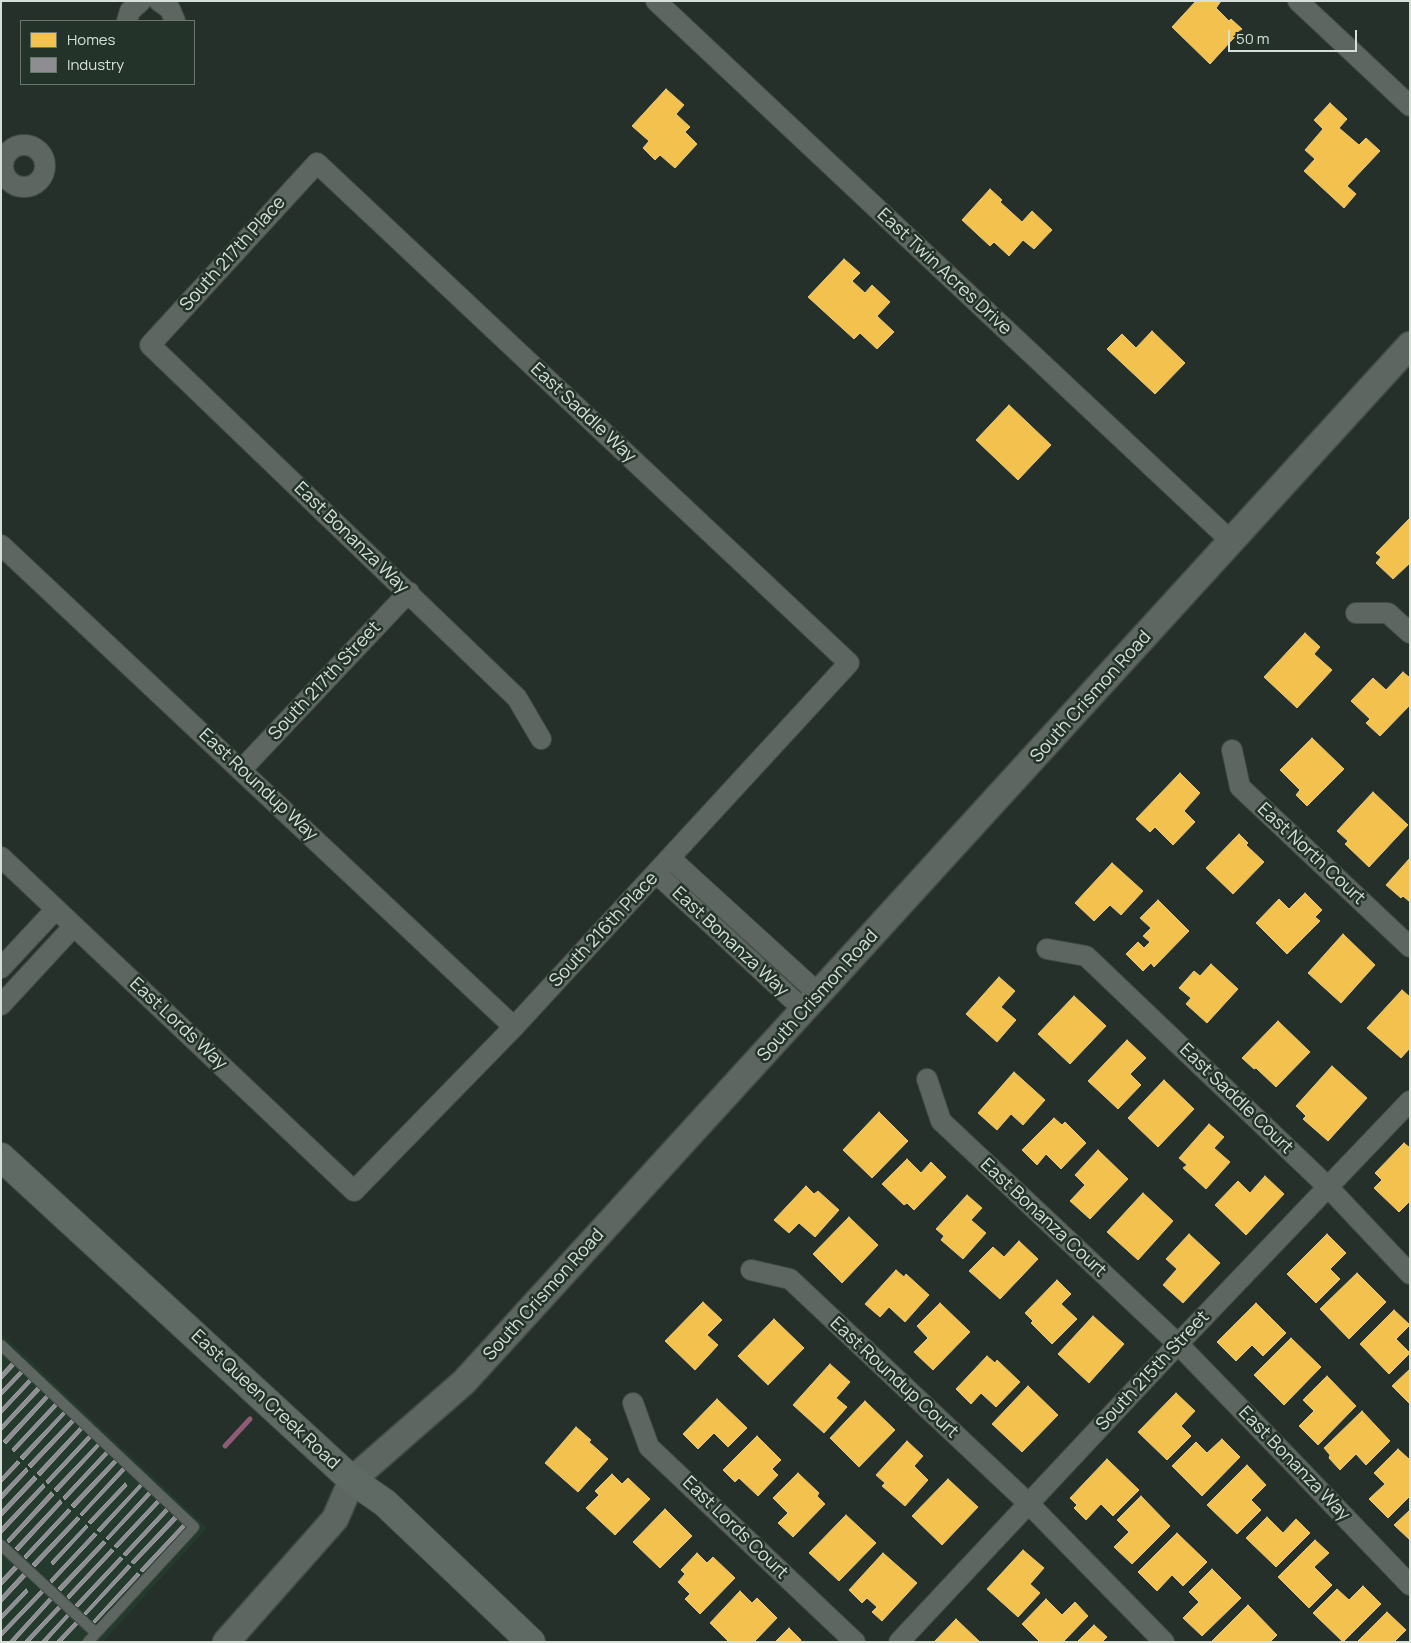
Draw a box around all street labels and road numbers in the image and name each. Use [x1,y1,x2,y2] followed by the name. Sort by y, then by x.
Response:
[176,192,290,316] street label: South 217th Place
[872,204,1016,340] street label: East Twin Acres Drive
[526,359,640,467] street label: East Saddle Way
[289,478,413,598] street label: East Bonanza Way
[264,617,386,745] street label: South 217th Street
[1026,627,1156,767] street label: South Crismon Road
[194,724,322,846] street label: East Roundup Way
[1253,799,1369,909] street label: East North Court
[545,868,663,992] street label: South 216th Place
[667,883,793,1001] street label: East Bonanza Way
[753,926,883,1066] street label: South Crismon Road
[125,973,231,1075] street label: East Lords Way
[1175,1039,1297,1159] street label: East Saddle Court
[976,1154,1110,1282] street label: East Bonanza Court
[479,1225,609,1365] street label: South Crismon Road
[1092,1307,1214,1435] street label: South 215th Street
[825,1313,963,1443] street label: East Roundup Court
[186,1326,344,1474] street label: East Queen Creek Road
[1234,1402,1354,1526] street label: East Bonanza Way
[678,1472,792,1584] street label: East Lords Court

